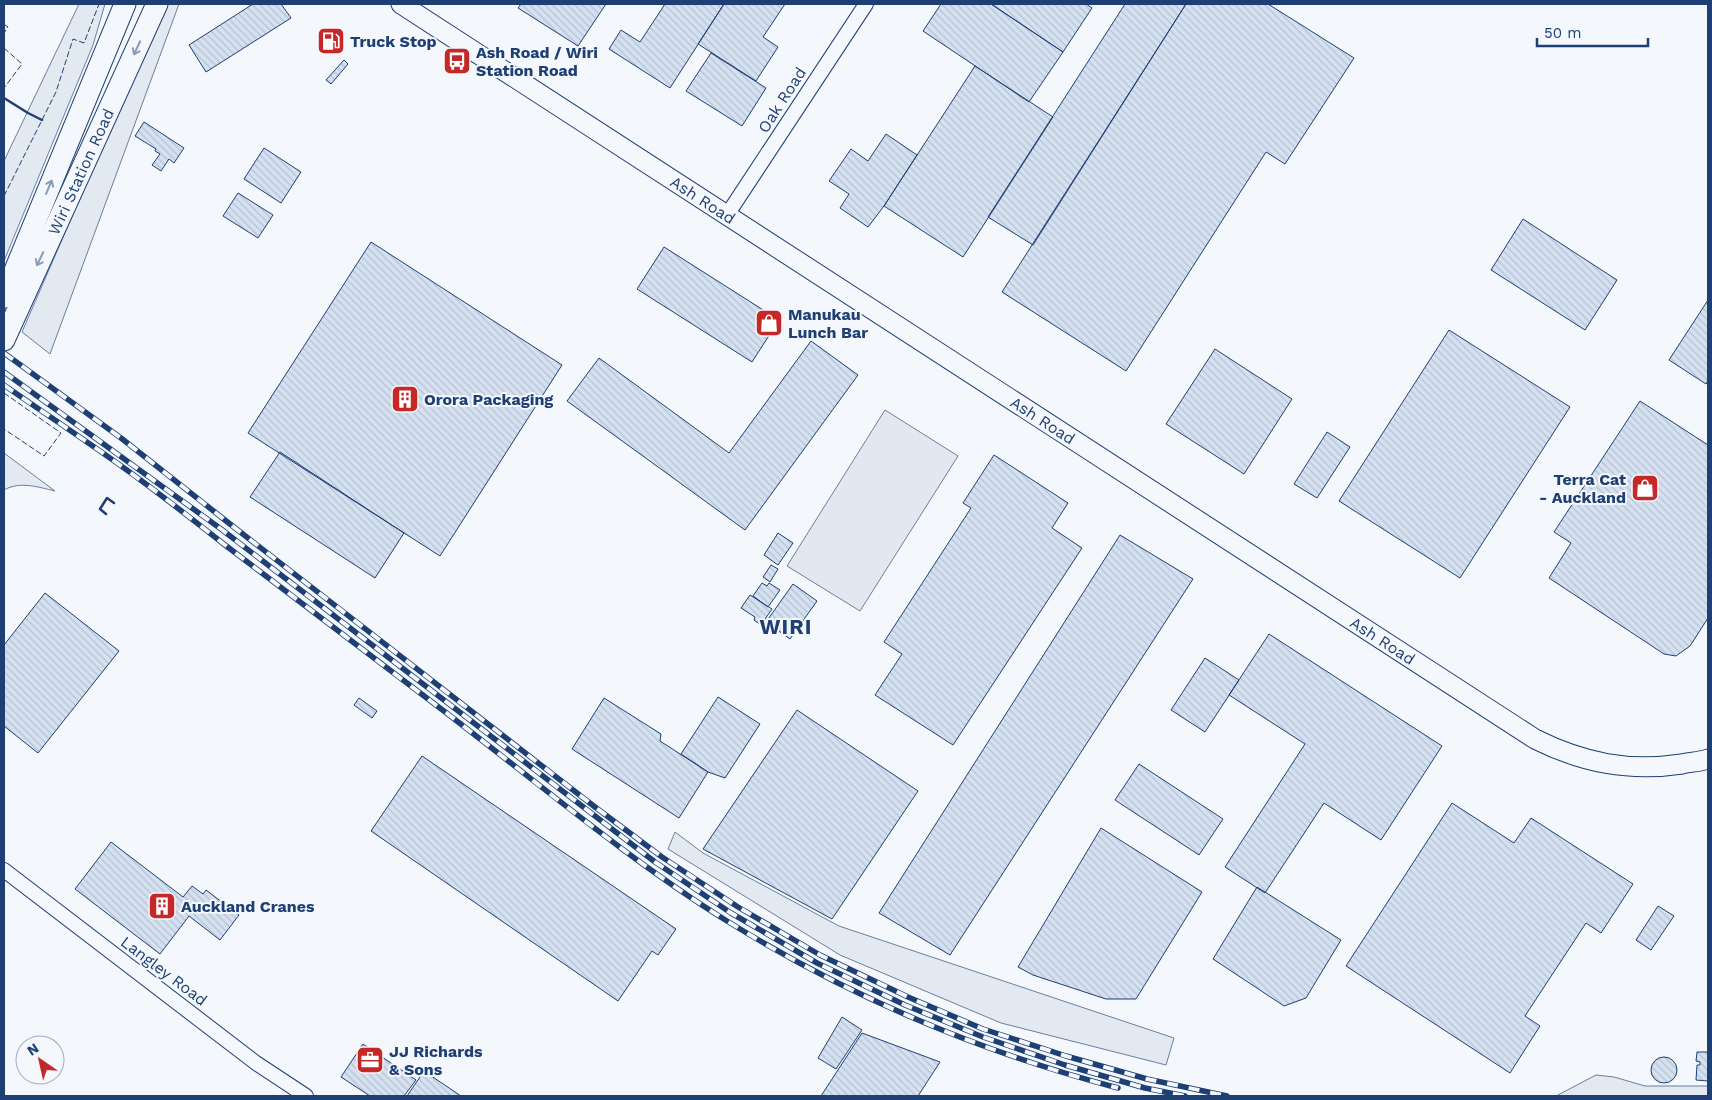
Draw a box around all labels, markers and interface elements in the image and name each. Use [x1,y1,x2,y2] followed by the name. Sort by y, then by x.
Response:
[1537,15,1648,47] scale bar
[1544,24,1581,42] text: 50 m
[316,26,346,56] fuel station icon: Truck Stop
[350,32,437,51] place label: Truck Stop
[132,40,141,55] one-way arrow
[476,43,598,80] place label: Ash Road / Wiri Station Road
[442,46,472,76] bus stop icon: Ash Road / Wiri Station Road
[754,64,810,136] street label: Oak Road
[44,105,118,238] street label: Wiri Station Road
[667,172,739,228] street label: Ash Road
[45,180,55,195] one-way arrow
[35,252,45,267] one-way arrow
[788,305,868,342] place label: Manukau Lunch Bar
[754,308,784,338] shop icon: Manukau Lunch Bar
[390,384,420,414] building icon: Orora Packaging
[424,390,553,409] place label: Orora Packaging
[1007,392,1079,448] street label: Ash Road
[1539,470,1626,507] place label: Terra Cat - Auckland
[1630,473,1660,503] shop icon: Terra Cat - Auckland
[1347,612,1419,668] street label: Ash Road
[760,614,812,639] district label: WIRI
[147,891,177,921] building icon: Auckland Cranes
[181,897,315,916] place label: Auckland Cranes
[117,932,211,1010] street label: Langley Road
[15,1035,65,1085] north arrow
[24,1040,42,1059] text: N
[389,1042,483,1079] place label: JJ Richards & Sons
[355,1045,385,1075] office icon: JJ Richards & Sons

